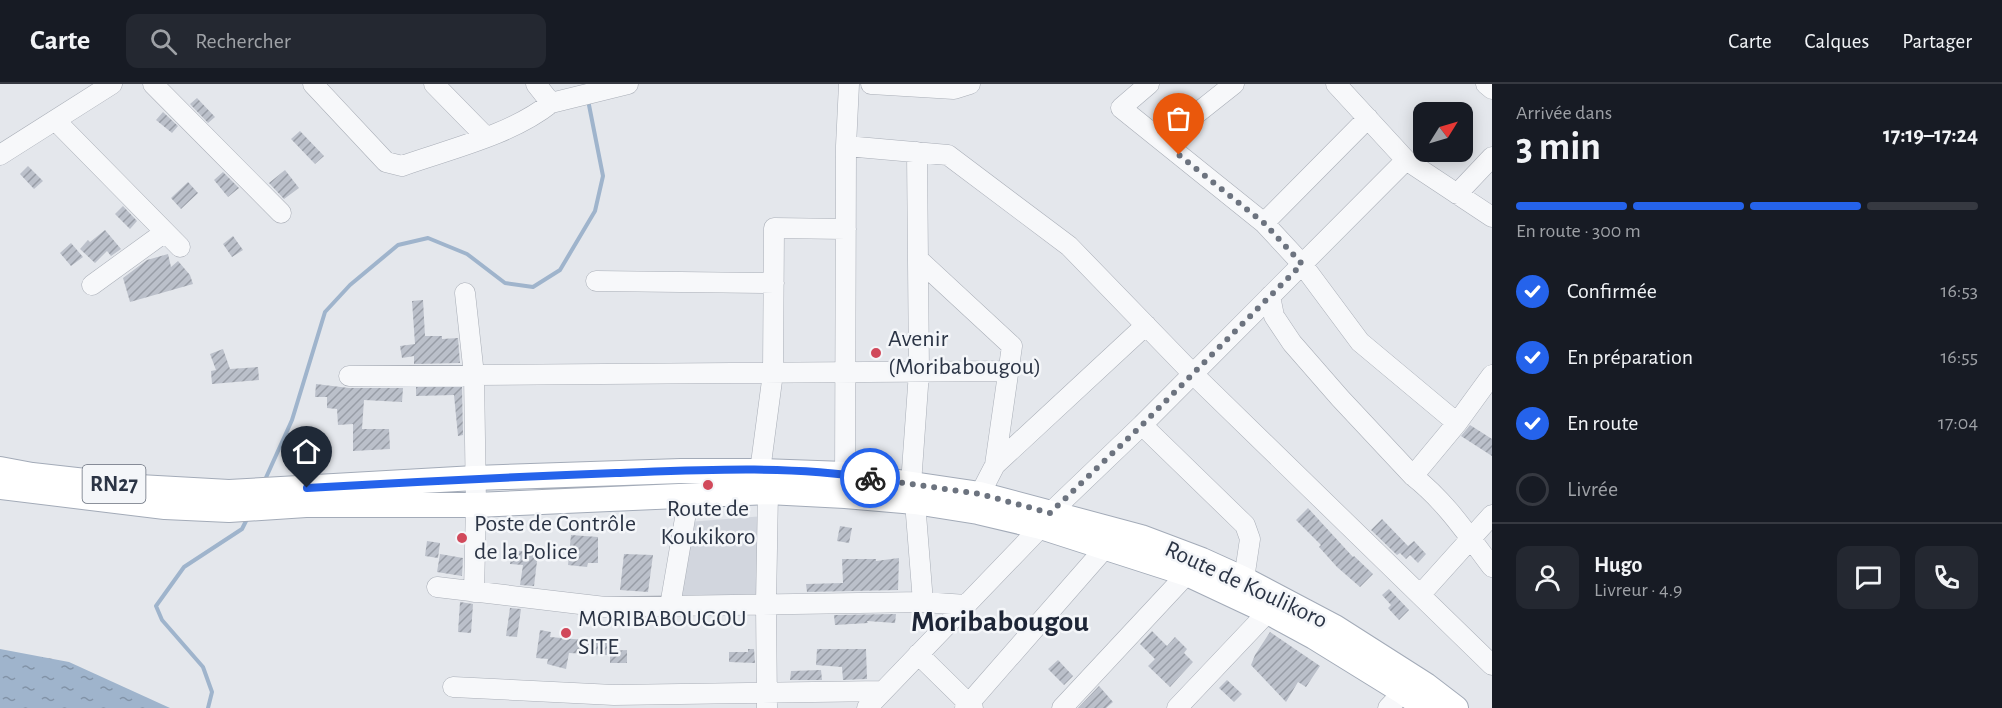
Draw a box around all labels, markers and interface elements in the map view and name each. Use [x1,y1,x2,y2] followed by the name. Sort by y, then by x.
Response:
[126,14,546,68] search box
[147,25,180,58] icon: search
[30,27,90,55] text: Carte
[195,30,291,52] text: Rechercher
[1728,31,1772,52] text: Carte
[1805,31,1869,52] text: Calques
[1902,31,1972,52] text: Partager
[1153,93,1204,155] pin
[1162,102,1195,135] icon: bag
[1413,102,1473,162] north arrow
[1413,102,1473,162] map controls
[1516,103,1612,123] text: Arrivée dans
[1883,124,1978,146] text: 17:19–17:24
[1516,128,1601,167] text: 3 min
[1516,221,1641,241] text: En route · 300 m
[1516,275,1549,308] icon: check
[1567,280,1657,302] text: Confirmée
[1941,281,1978,301] text: 16:53
[888,327,1041,379] place label: Avenir (Moribabougou)
[1516,341,1549,374] icon: check
[869,346,883,360] marker: Avenir (Moribabougou)
[1567,346,1693,368] text: En préparation
[1940,347,1978,367] text: 16:55
[1516,407,1549,440] icon: check
[1567,412,1638,434] text: En route
[1938,413,1978,433] text: 17:04
[281,426,332,488] pin
[290,435,323,468] icon: home
[840,448,900,508] courier
[854,462,887,495] icon: bike
[82,465,146,503] road number: RN27
[701,478,715,492] marker: Route de Koukikoro
[1567,478,1618,500] text: Livrée
[661,497,755,549] place label: Route de Koukikoro
[474,512,636,564] place label: Poste de Contrôle de la Police
[455,531,469,545] marker: Poste de Contrôle de la Police
[1161,537,1331,633] street label: Route de Koulikoro
[1516,546,1579,609] button: person
[1837,546,1900,609] button: chat
[1915,546,1978,609] button: phone
[1594,554,1642,576] text: Hugo
[1594,580,1683,600] text: Livreur · 4.9
[578,607,747,659] place label: MORIBABOUGOU SITE
[911,607,1089,637] district label: Moribabougou
[559,626,573,640] marker: MORIBABOUGOU SITE

